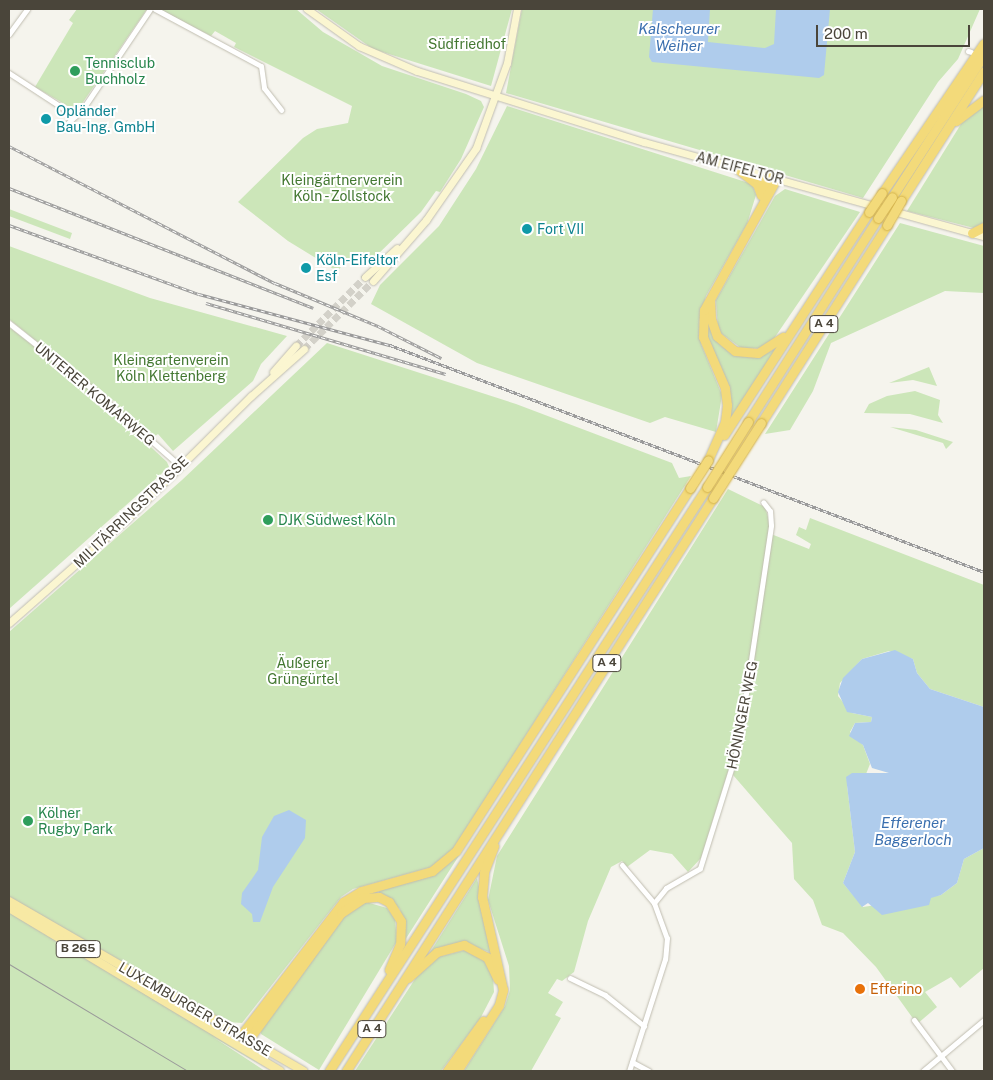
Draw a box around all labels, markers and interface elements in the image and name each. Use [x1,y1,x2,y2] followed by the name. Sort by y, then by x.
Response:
[818,15,972,47] scale bar
[638,19,720,54] water label: Kalscheurer Weiher
[824,25,868,42] text: 200 m
[428,36,506,52] park label: Südfriedhof
[85,55,155,88] place label: Tennisclub Buchholz
[69,65,81,77] marker: Tennisclub Buchholz
[56,103,155,136] place label: Opländer Bau-Ing. GmbH
[40,113,52,125] marker: Opländer Bau-Ing. GmbH
[694,148,786,188] street label: AM EIFELTOR
[281,172,403,204] park label: Kleingärtnerverein Köln - Zollstock
[537,221,584,237] place label: Fort VII
[521,223,533,235] marker: Fort VII
[316,252,398,284] place label: Köln-Eifeltor Esf
[300,262,312,274] marker: Köln-Eifeltor Esf
[809,314,839,334] road number: A 4
[31,339,159,449] street label: UNTERER KOMARWEG
[113,352,229,384] park label: Kleingartenverein Köln Klettenberg
[70,453,192,571] street label: MILITÄRRINGSTRASSE
[278,512,395,528] place label: DJK Südwest Köln
[262,514,274,526] marker: DJK Südwest Köln
[592,654,622,672] road number: A 4
[267,655,339,688] park label: Äußerer Grüngürtel
[723,659,761,771] street label: HÖNINGER WEG
[38,805,113,838] place label: Kölner Rugby Park
[874,813,952,848] water label: Efferener Baggerloch
[22,815,34,827] marker: Kölner Rugby Park
[56,940,100,959] road number: B 265
[116,958,274,1060] street label: LUXEMBURGER STRASSE
[870,981,922,997] place label: Efferino
[854,983,866,995] marker: Efferino
[357,1020,387,1038] road number: A 4

